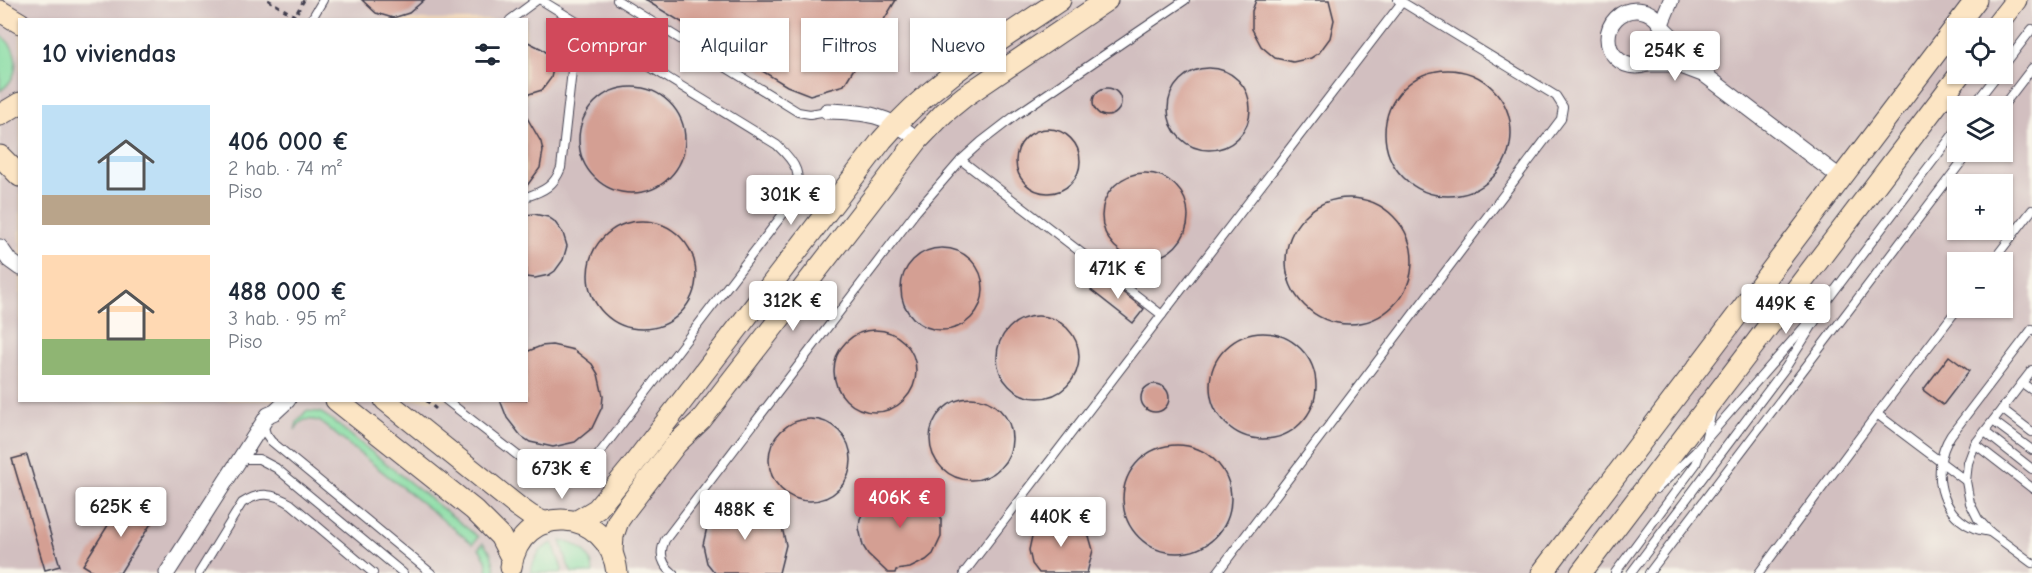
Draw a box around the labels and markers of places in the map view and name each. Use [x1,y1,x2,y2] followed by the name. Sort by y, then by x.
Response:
[1626,31,1724,82] pin: 254K €
[742,175,840,226] pin: 301K €
[1069,249,1167,300] pin: 471K €
[744,281,842,332] pin: 312K €
[1737,284,1835,335] pin: 449K €
[513,449,611,500] pin: 673K €
[851,478,949,529] pin: 406K €
[72,487,170,538] pin: 625K €
[696,490,794,541] pin: 488K €
[1012,497,1110,548] pin: 440K €

